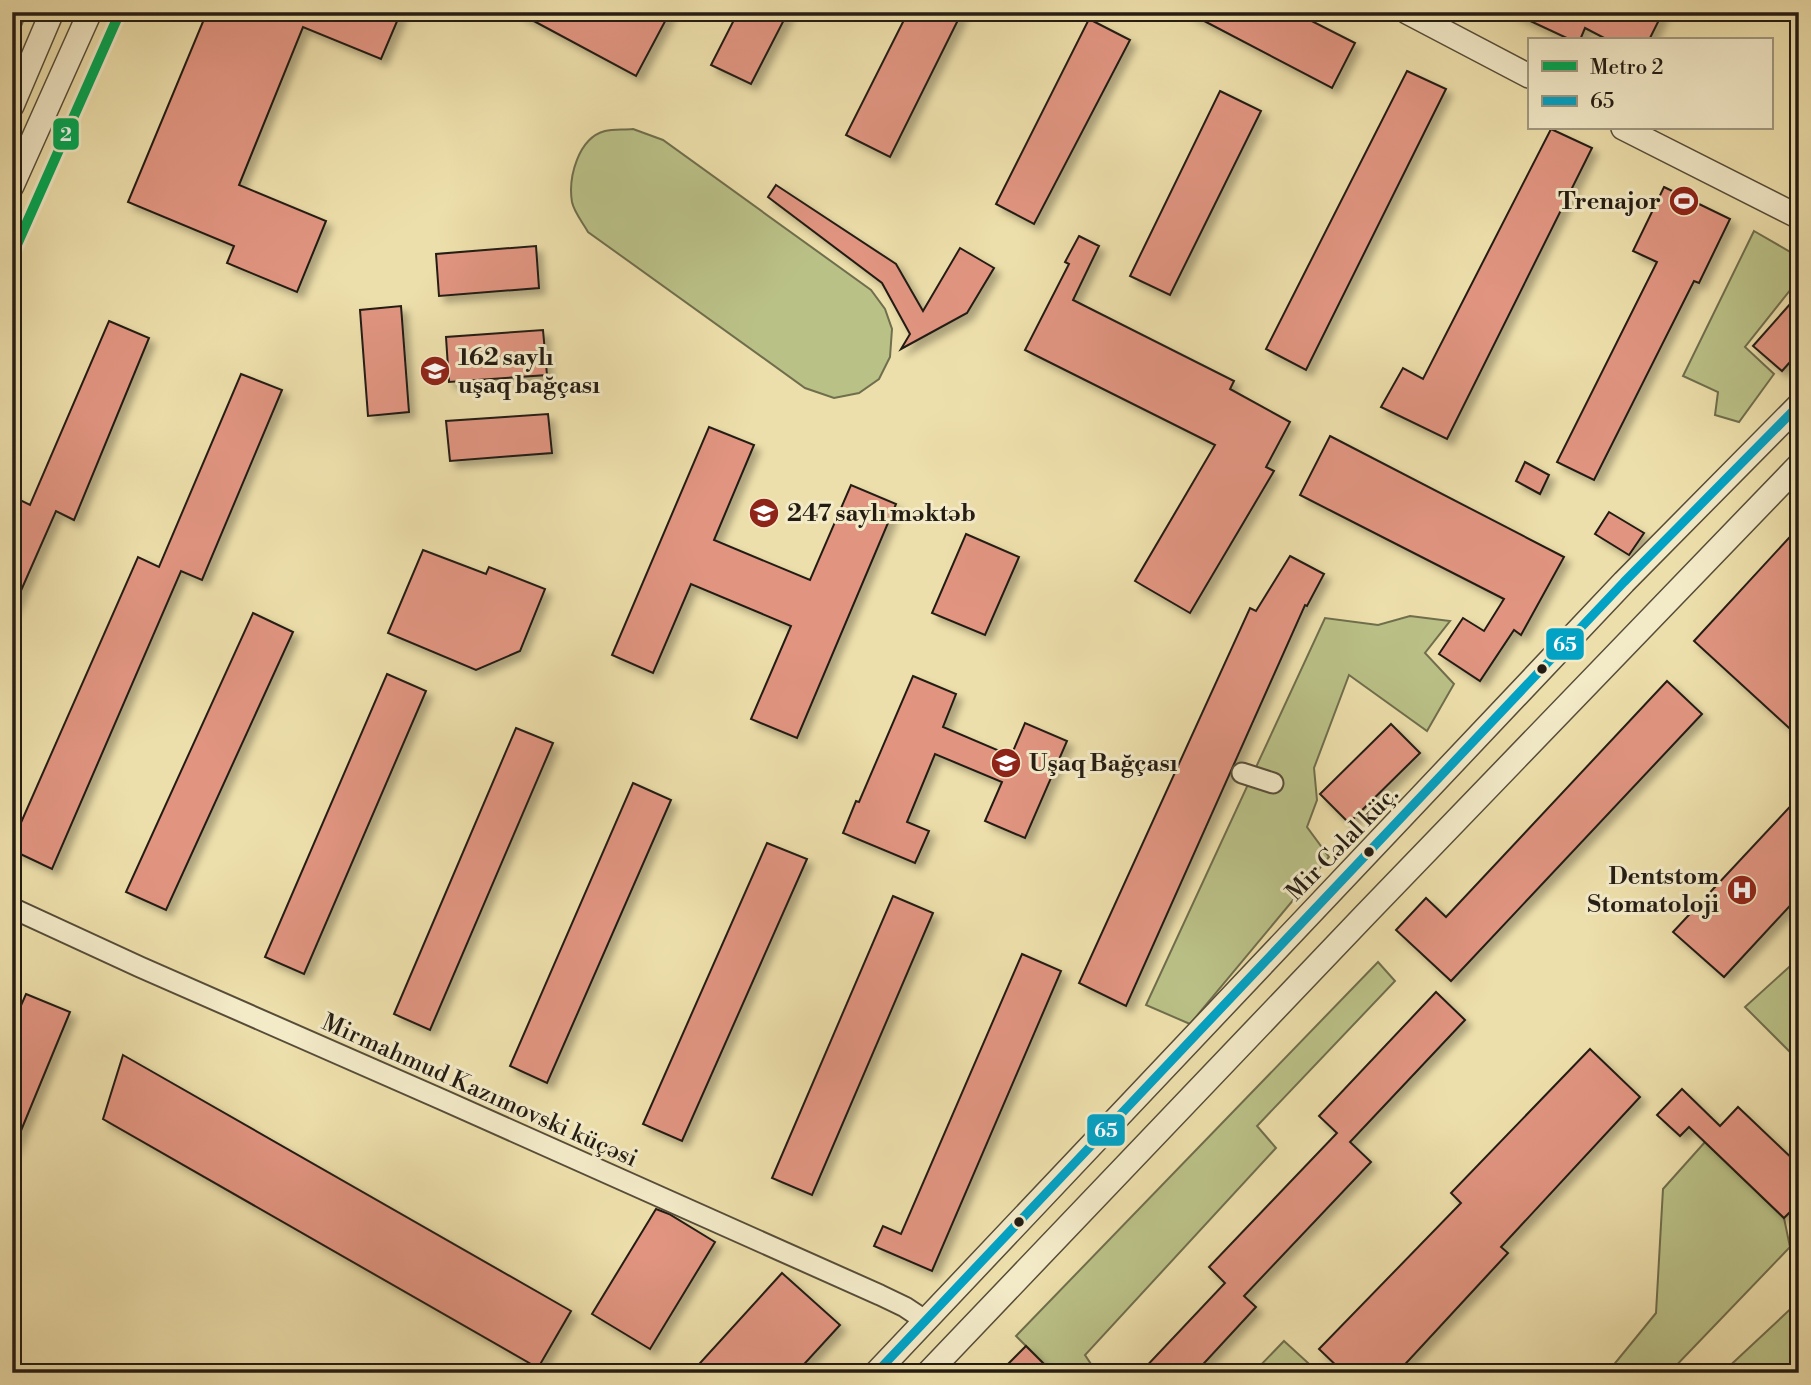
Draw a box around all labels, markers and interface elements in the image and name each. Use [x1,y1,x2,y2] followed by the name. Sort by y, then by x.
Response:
[1528,38,1772,130] legend
[1590,55,1664,81] text: Metro 2
[1590,89,1614,115] text: 65
[52,117,80,151] line badge: 2
[60,123,72,147] text: 2
[1667,184,1701,218] sports icon: Trenajor
[1558,187,1661,217] place label: Trenajor
[458,343,600,401] place label: 162 saylı uşaq bağçası
[418,354,452,388] school or university icon: 162 saylı uşaq bağçası
[747,496,781,530] school or university icon: 247 saylı məktəb
[787,499,976,529] place label: 247 saylı məktəb
[1545,627,1585,661] line badge: 65
[1553,633,1577,657] text: 65
[1535,662,1549,676] unlabelled marker
[989,746,1023,780] school or university icon: Uşaq Bağçası
[1029,749,1178,779] place label: Uşaq Bağçası
[1280,780,1405,908] street label: Mir Cəlal küç.
[1362,845,1376,859] unlabelled marker
[1587,862,1719,920] place label: Dentstom Stomatoloji
[1725,873,1759,907] hospital icon: Dentstom Stomatoloji
[317,1008,642,1174] street label: Mirmahmud Kazımovski küçəsi
[1086,1113,1126,1147] line badge: 65
[1094,1119,1118,1143] text: 65
[1012,1215,1026,1229] unlabelled marker

